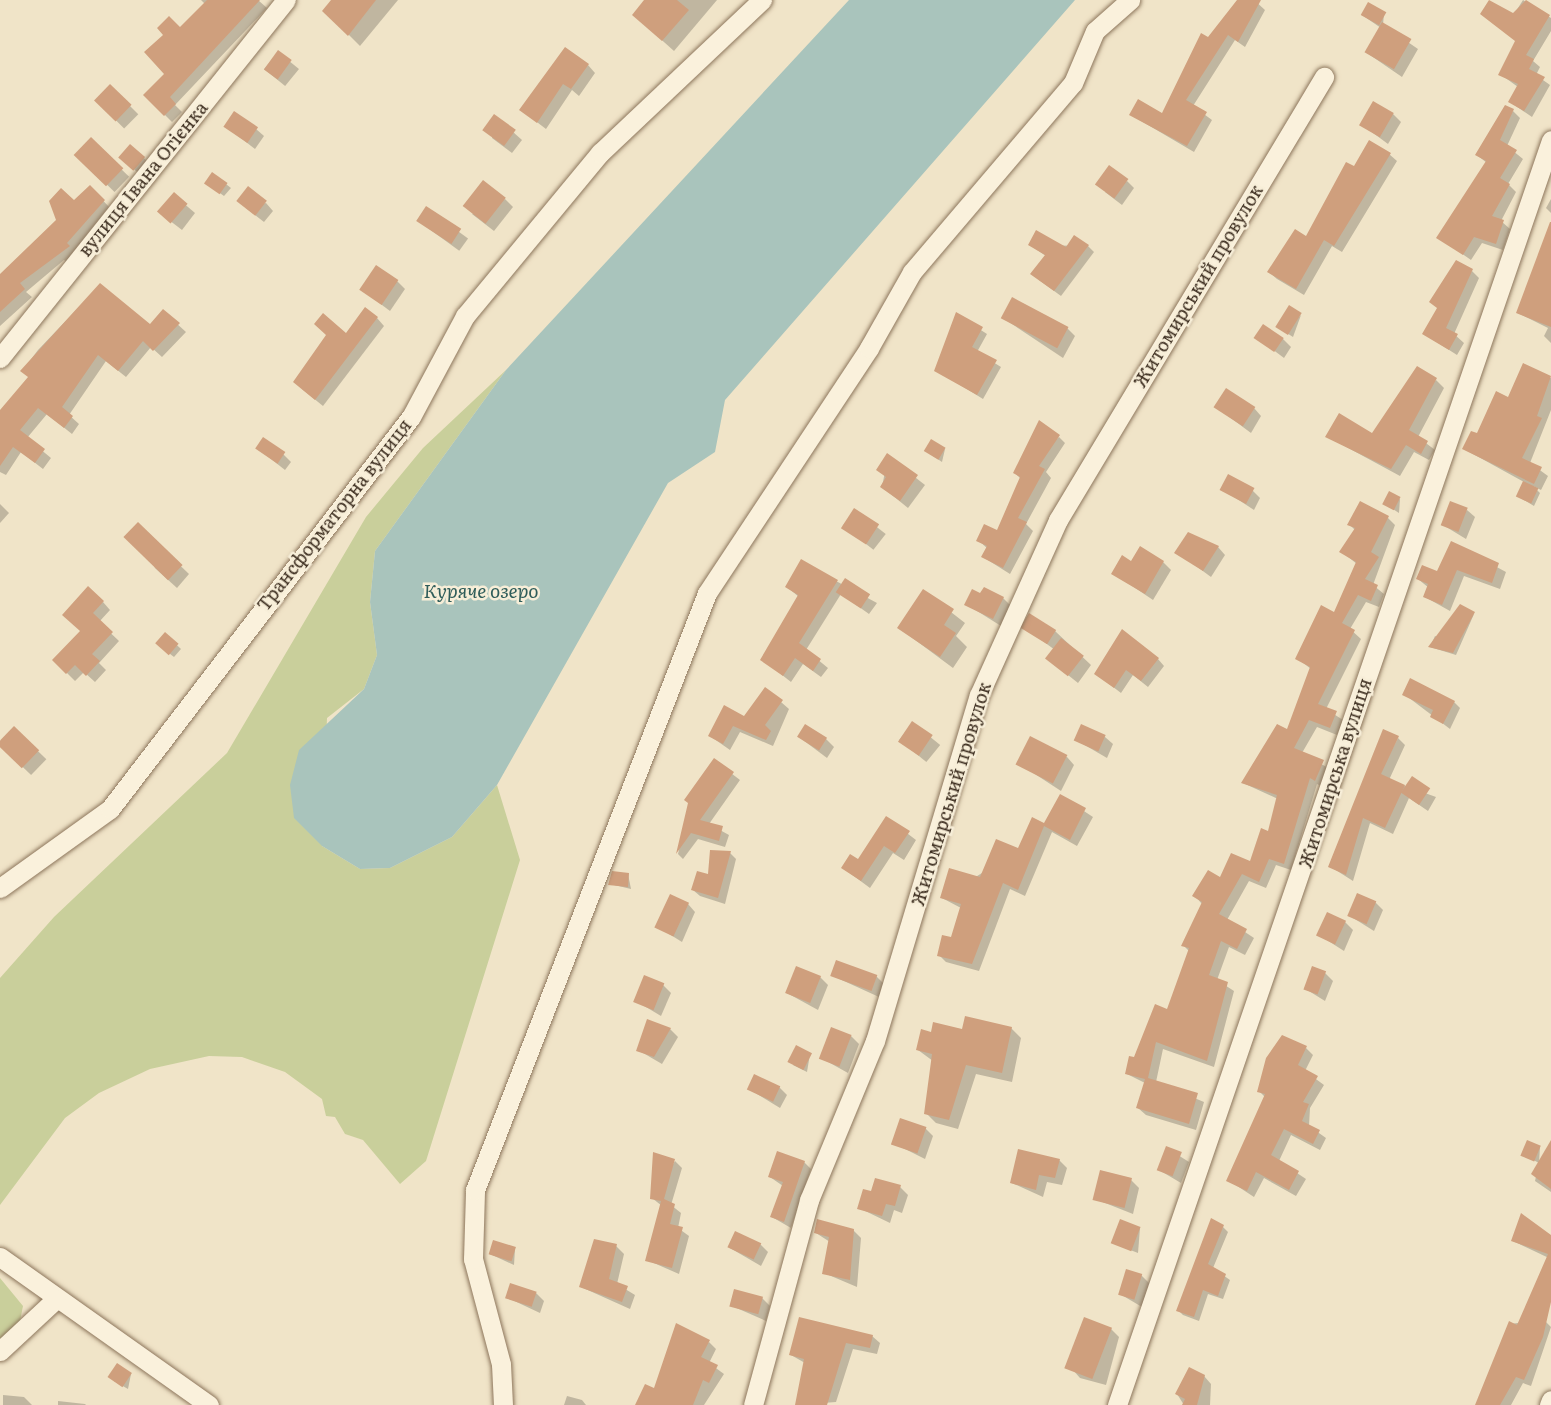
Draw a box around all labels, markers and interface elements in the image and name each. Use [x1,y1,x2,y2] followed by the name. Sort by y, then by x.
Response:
[74,97,212,261] street label: вулиця Івана Огієнка
[1129,181,1267,391] street label: Житомирський провулок
[252,415,416,615] street label: Трансформаторна вулиця
[423,580,539,602] water label: Куряче озеро
[1294,675,1376,871] street label: Житомирська вулиця
[907,680,995,908] street label: Житомирський провулок

